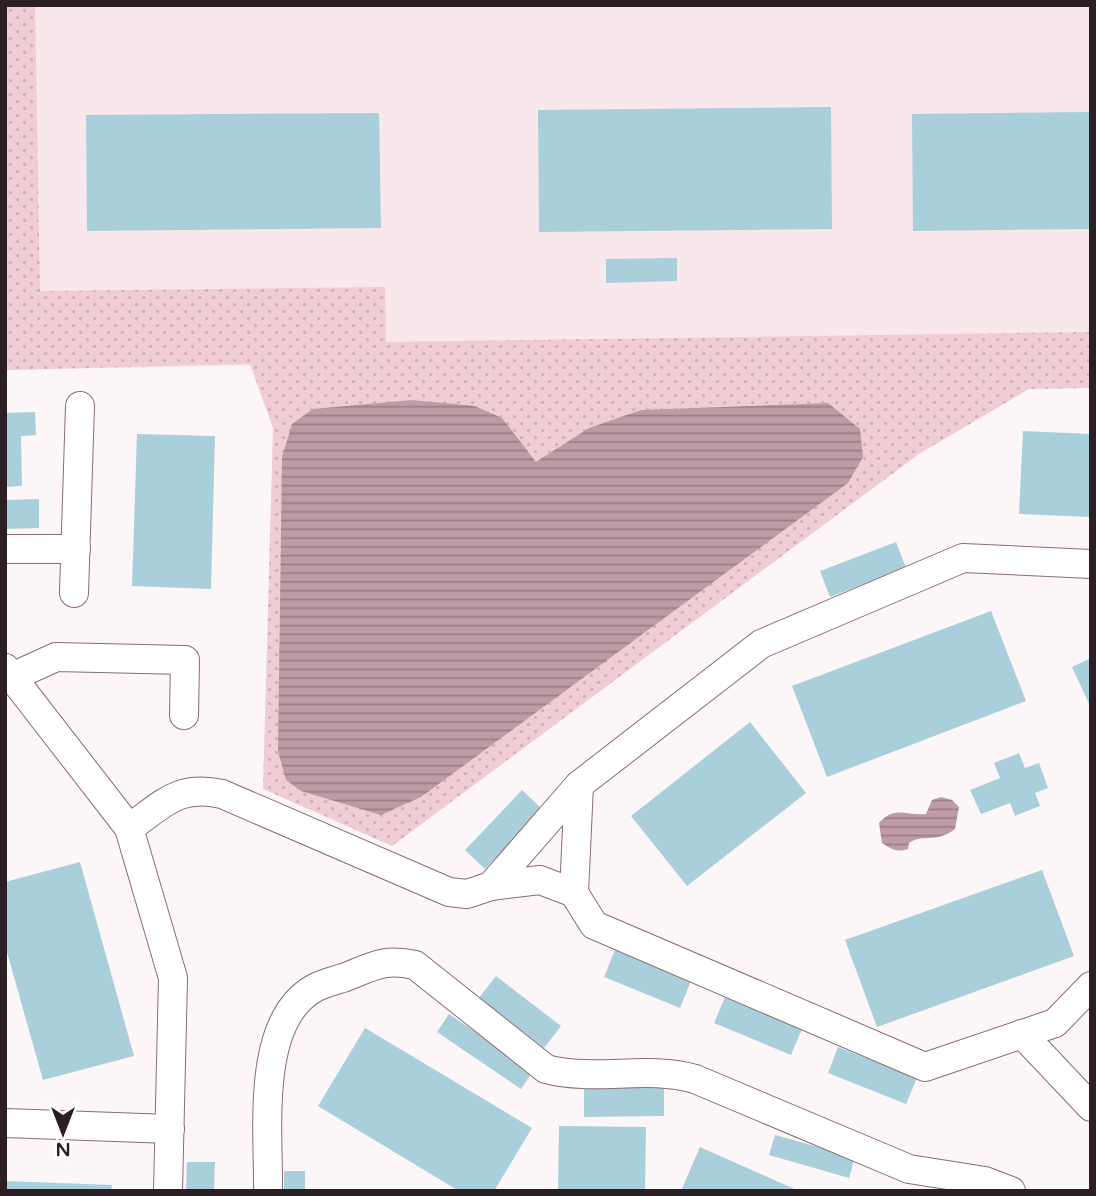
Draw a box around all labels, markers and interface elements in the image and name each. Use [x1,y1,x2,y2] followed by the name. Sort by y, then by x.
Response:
[28,1098,98,1168] north arrow
[55,1138,71,1160] text: N

